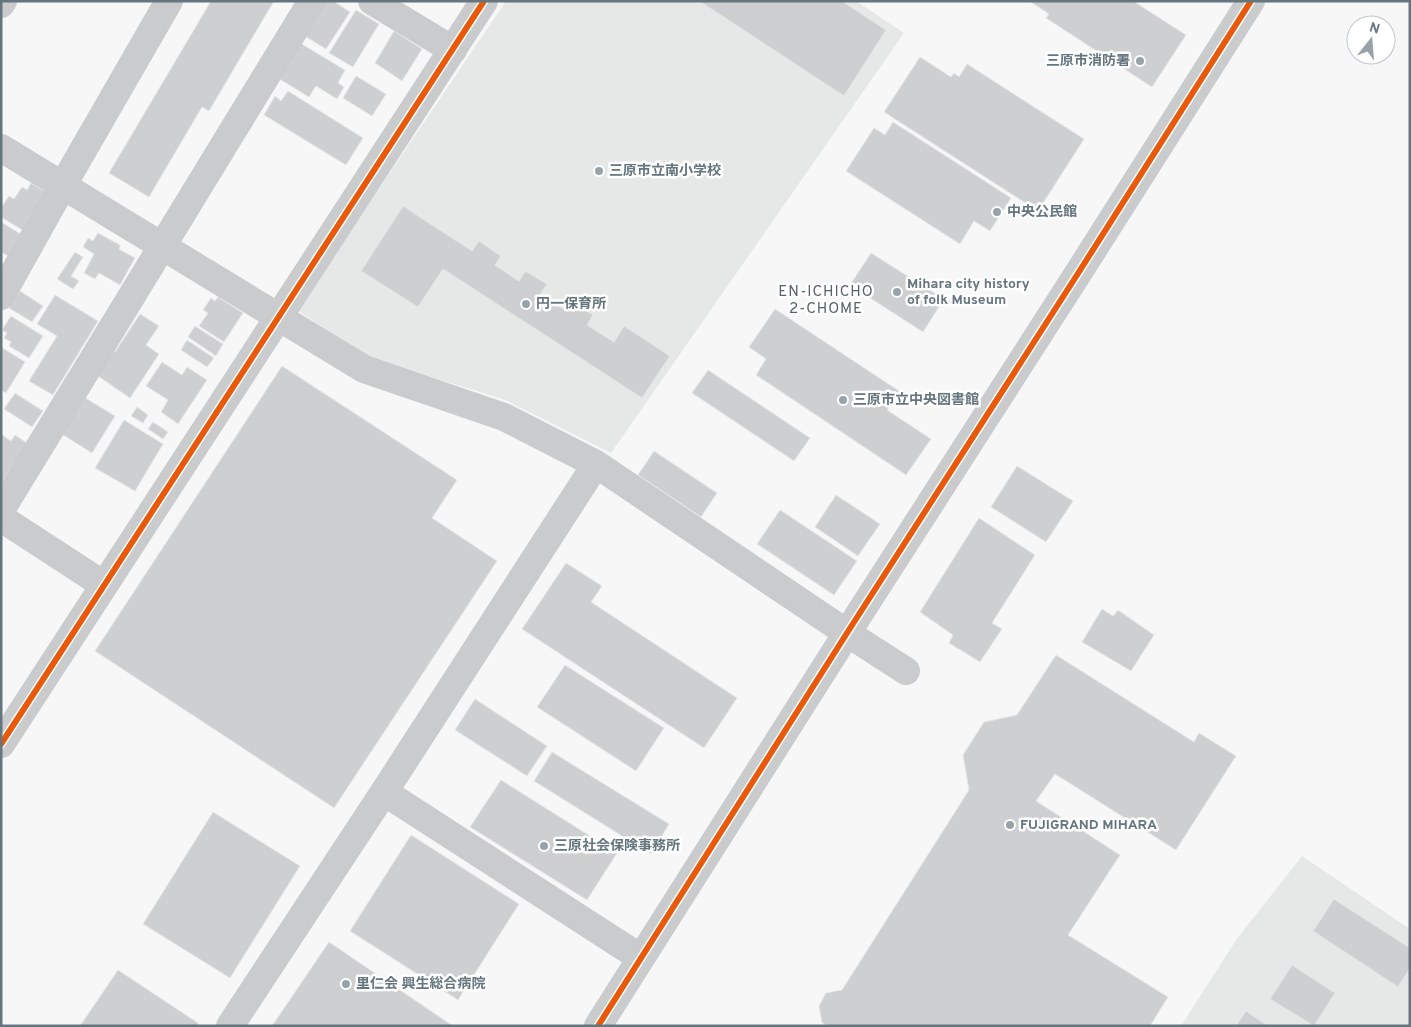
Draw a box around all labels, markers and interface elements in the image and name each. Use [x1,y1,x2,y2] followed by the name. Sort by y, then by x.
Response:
[1346,15,1396,65] north arrow
[1367,19,1382,39] text: N
[1046,53,1130,70] place label: 三原市消防署
[1134,55,1146,67] marker: 三原市消防署
[609,163,721,180] place label: 三原市立南小学校
[593,165,605,177] marker: 三原市立南小学校
[1007,204,1077,221] place label: 中央公民館
[991,206,1003,218] marker: 中央公民館
[907,276,1030,309] place label: Mihara city history of folk Museum
[778,283,874,319] district label: EN-ICHICHO 2-CHOME
[891,286,903,298] marker: Mihara city history of folk Museum
[536,296,606,313] place label: 円一保育所
[520,298,532,310] marker: 円一保育所
[853,392,979,409] place label: 三原市立中央図書館
[837,394,849,406] marker: 三原市立中央図書館
[1020,817,1157,834] place label: FUJIGRAND MIHARA
[1004,819,1016,831] marker: FUJIGRAND MIHARA
[554,837,680,855] place label: 三原社会保険事務所
[538,840,550,852] marker: 三原社会保険事務所
[356,975,486,993] place label: 里仁会 興生総合病院
[340,978,352,990] marker: 里仁会 興生総合病院

